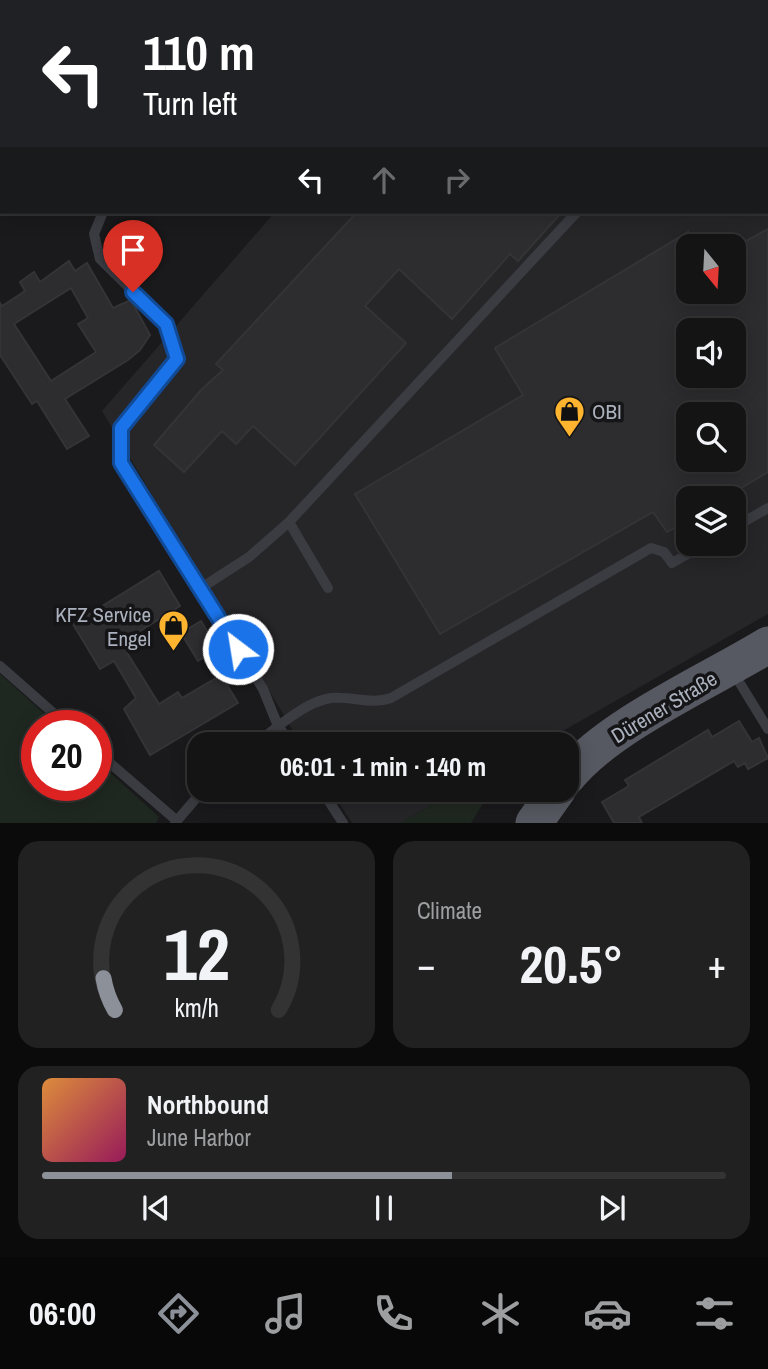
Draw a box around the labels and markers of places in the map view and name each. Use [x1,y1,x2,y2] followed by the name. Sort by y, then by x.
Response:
[103,220,163,292] pin
[552,394,586,438] shop icon: OBI
[592,397,622,426] place label: OBI
[55,600,151,653] place label: KFZ Service Engel
[157,609,191,653] shop icon: KFZ Service Engel

